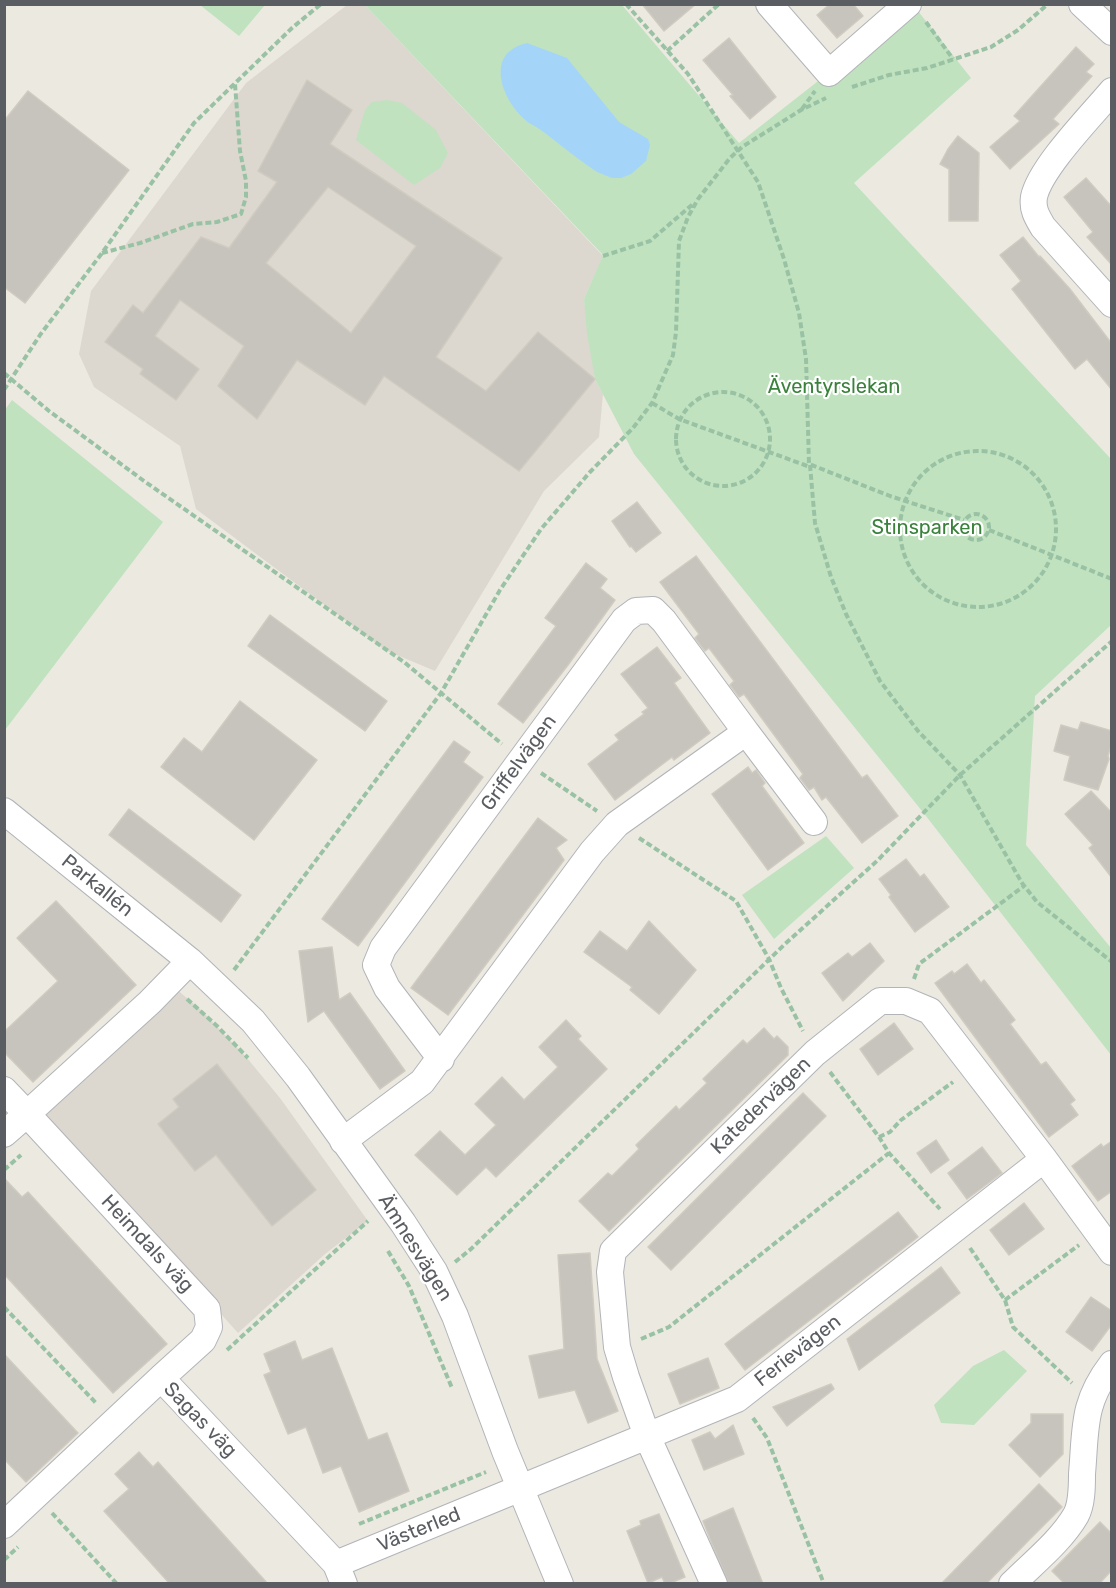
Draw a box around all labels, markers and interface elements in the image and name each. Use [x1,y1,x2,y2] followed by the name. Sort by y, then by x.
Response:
[768,375,900,399] park label: Äventyrslekan
[871,516,983,540] park label: Stinsparken
[476,710,562,816] street label: Griffelvägen
[56,850,138,922] street label: Parkallén
[706,1052,816,1160] street label: Katedervägen
[96,1190,198,1298] street label: Heimdals väg
[373,1190,457,1306] street label: Ämnesvägen
[750,1310,846,1392] street label: Ferievägen
[158,1377,242,1463] street label: Sagas väg
[374,1502,464,1558] street label: Västerled

